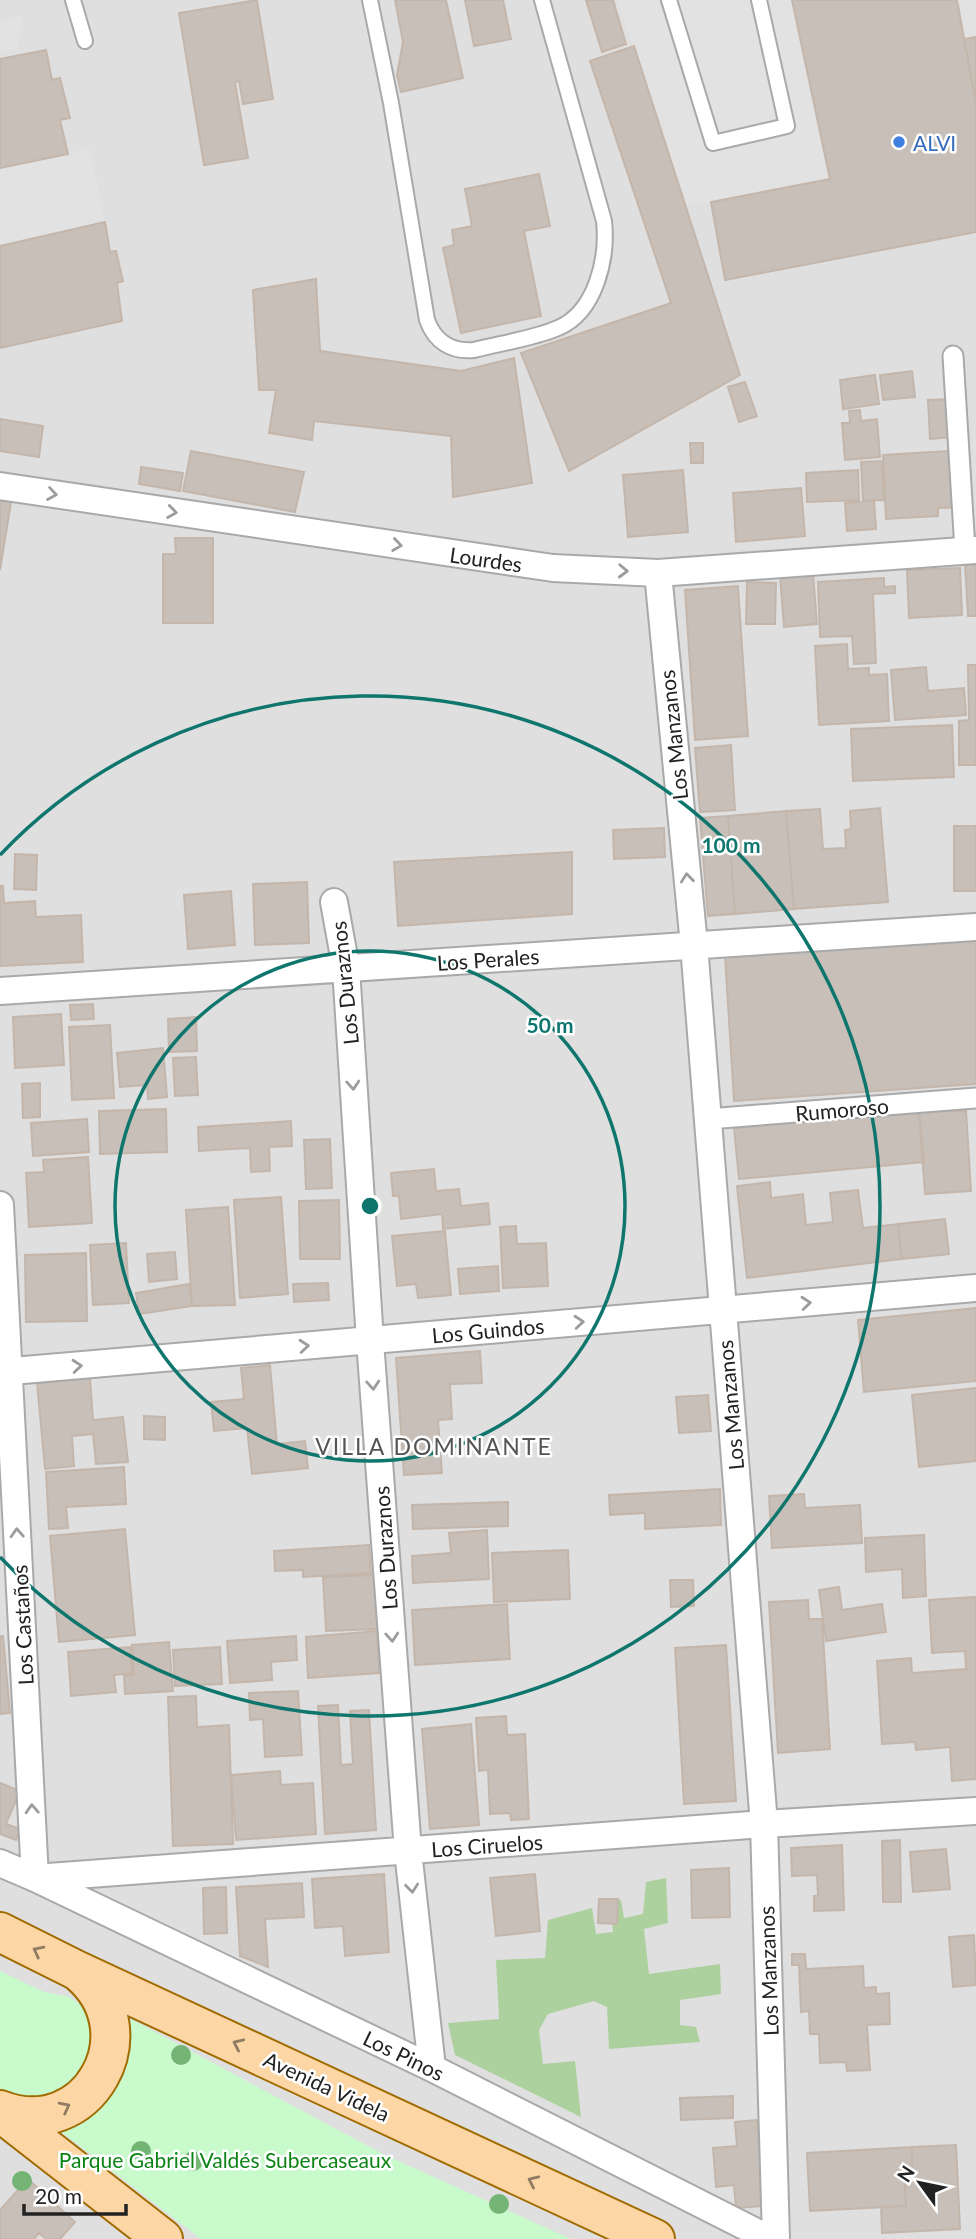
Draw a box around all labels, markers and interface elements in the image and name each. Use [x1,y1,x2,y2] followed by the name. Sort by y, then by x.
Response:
[913,130,956,155] place label: ALVI
[891,134,907,150] marker: ALVI
[46,486,58,501] one-way arrow
[166,504,178,519] one-way arrow
[391,538,403,553] one-way arrow
[448,542,524,576] street label: Lourdes
[617,564,628,579] one-way arrow
[654,669,692,801] street label: Los Manzanos
[701,832,761,857] text: 100 m
[680,872,695,883] one-way arrow
[325,920,363,1046] street label: Los Duraznos
[436,943,540,975] street label: Los Perales
[526,1012,574,1037] text: 50 m
[345,1080,360,1091] one-way arrow
[794,1092,890,1126] street label: Rumoroso
[358,1194,382,1218] centre of rings
[800,1296,811,1311] one-way arrow
[431,1313,545,1347] street label: Los Guindos
[573,1315,585,1330] one-way arrow
[298,1339,309,1354] one-way arrow
[712,1339,748,1471] street label: Los Manzanos
[72,1359,83,1374] one-way arrow
[365,1380,380,1391] one-way arrow
[315,1432,553,1460] district label: VILLA DOMINANTE
[368,1485,402,1611] street label: Los Duraznos
[10,1528,25,1539] one-way arrow
[6,1564,38,1686] street label: Los Castaños
[384,1632,399,1643] one-way arrow
[24,1804,39,1815] one-way arrow
[430,1829,544,1861] street label: Los Ciruelos
[405,1882,420,1894] one-way arrow
[753,1905,783,2037] street label: Los Manzanos
[33,1945,45,1959] one-way arrow
[360,2025,448,2085] street label: Los Pinos
[232,2038,245,2052] one-way arrow
[260,2046,394,2126] street label: Avenida Videla
[58,2102,71,2116] one-way arrow
[59,2147,392,2172] park label: Parque Gabriel Valdés Subercaseaux
[885,2148,955,2218] north arrow
[892,2161,919,2186] text: N
[24,2172,126,2216] scale bar
[528,2175,540,2189] one-way arrow
[35,2183,82,2208] text: 20 m

